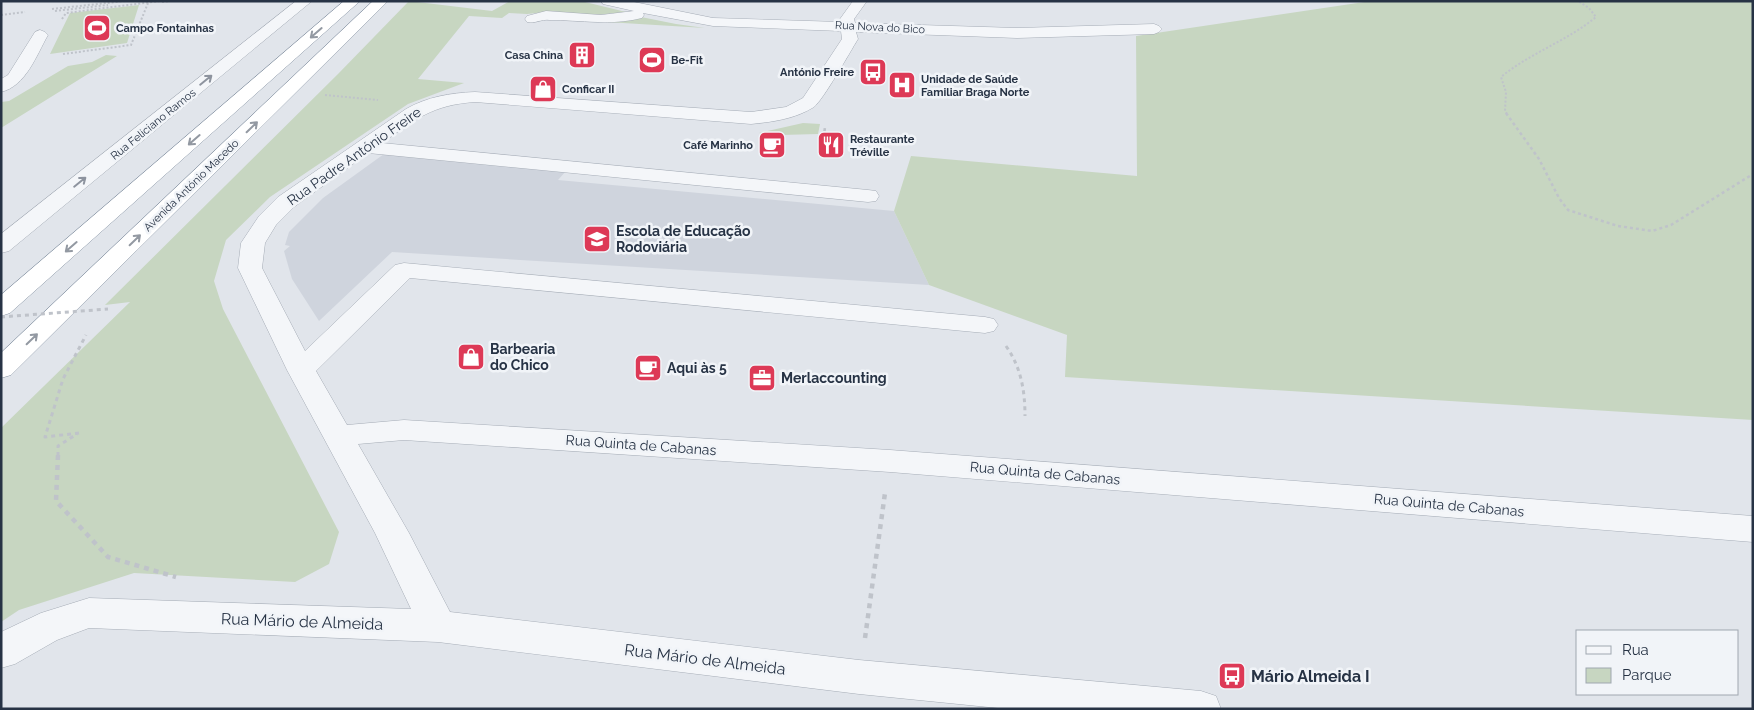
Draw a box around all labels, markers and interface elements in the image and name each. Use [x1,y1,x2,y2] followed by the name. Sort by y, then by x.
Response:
[82,13,112,43] sports icon: Campo Fontainhas
[835,19,926,36] street label: Rua Nova do Bico
[116,22,215,35] place label: Campo Fontainhas
[310,28,323,39] one-way arrow
[567,40,597,70] building icon: Casa China
[637,45,667,75] sports icon: Be-Fit
[505,49,563,62] place label: Casa China
[671,54,704,67] place label: Be-Fit
[858,57,888,87] bus stop icon: António Freire
[780,66,854,79] place label: António Freire
[887,70,917,100] hospital icon: Unidade de Saúde Familiar Braga Norte
[921,73,1030,99] place label: Unidade de Saúde Familiar Braga Norte
[528,74,558,104] shop icon: Conficar II
[200,75,213,86] one-way arrow
[562,83,615,96] place label: Conficar II
[108,86,198,163] street label: Rua Feliciano Ramos
[284,104,424,208] street label: Rua Padre António Freire
[246,121,258,133] one-way arrow
[757,130,787,160] cafe icon: Café Marinho
[816,130,846,160] restaurant icon: Restaurante Tréville
[850,133,915,159] place label: Restaurante Tréville
[187,135,200,146] one-way arrow
[141,136,242,234] street label: Avenida António Macedo
[683,139,753,152] place label: Café Marinho
[73,177,86,188] one-way arrow
[616,223,751,255] place label: Escola de Educação Rodoviária
[582,224,612,254] school or university icon: Escola de Educação Rodoviária
[129,233,141,246] one-way arrow
[65,241,78,253] one-way arrow
[25,333,38,345] one-way arrow
[490,341,555,373] place label: Barbearia do Chico
[456,342,486,372] shop icon: Barbearia do Chico
[633,353,663,383] cafe icon: Aqui às 5
[667,360,727,376] place label: Aqui às 5
[747,363,777,393] office icon: Merlaccounting
[781,370,887,386] place label: Merlaccounting
[565,432,717,458] street label: Rua Quinta de Cabanas
[969,458,1121,488] street label: Rua Quinta de Cabanas
[1373,490,1525,520] street label: Rua Quinta de Cabanas
[221,609,383,634] street label: Rua Mário de Almeida
[1576,630,1739,695] legend
[623,640,787,679] street label: Rua Mário de Almeida
[1622,641,1649,659] text: Rua
[1217,661,1247,691] bus stop icon: Mário Almeida I
[1622,666,1672,684] text: Parque
[1251,667,1370,686] place label: Mário Almeida I

